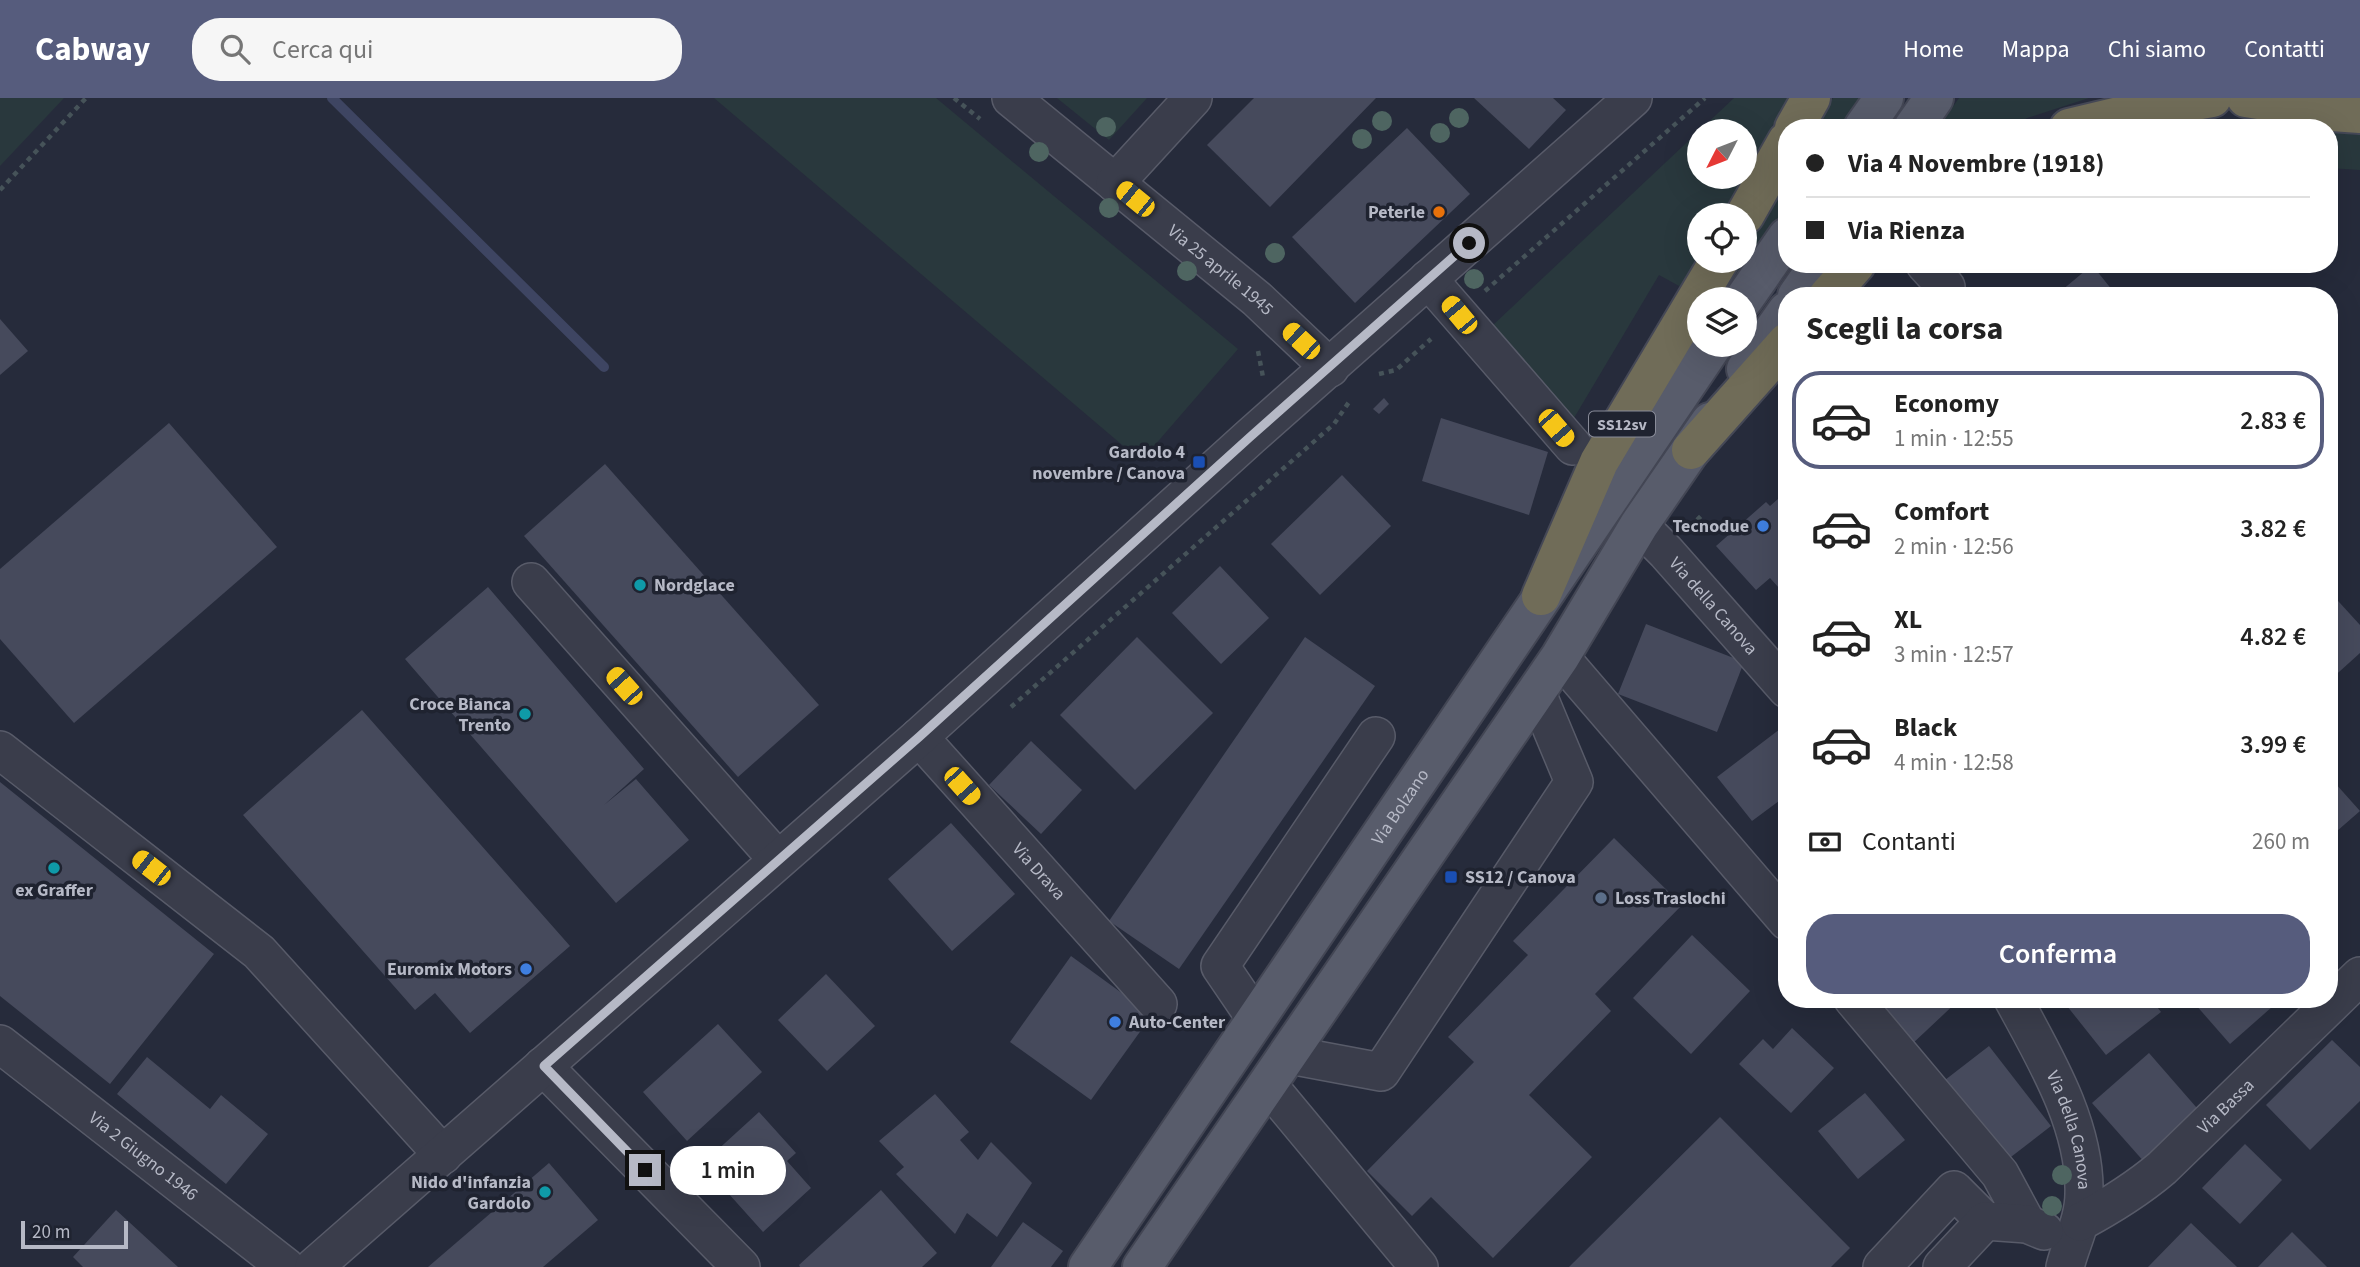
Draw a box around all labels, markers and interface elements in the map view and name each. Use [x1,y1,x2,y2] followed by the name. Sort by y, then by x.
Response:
[192,18,682,81] search box
[35,26,150,73] text: Cabway
[216,30,254,68] icon: search
[272,31,373,68] text: Cerca qui
[1903,32,1964,67] text: Home
[2002,32,2070,67] text: Mappa
[2108,32,2206,67] text: Chi siamo
[2244,32,2325,67] text: Contatti
[1687,119,1757,189] north arrow
[1687,119,1757,357] map controls
[1848,145,2105,182] text: Via 4 Novembre (1918)
[1113,178,1158,220] car
[1368,200,1425,225] place label: Peterle
[1687,203,1757,273] button: locate
[1431,204,1447,220] marker: Peterle
[1848,212,1965,249] text: Via Rienza
[1162,219,1279,321] street label: Via 25 aprile 1945
[1453,227,1485,259] route start
[1687,287,1757,357] button: layers
[1438,292,1481,338] car
[1806,306,2003,352] text: Scegli la corsa
[1279,319,1324,363] car
[1894,385,1999,422] text: Economy
[1810,389,1873,452] icon: car
[2240,402,2306,439] text: 2.83 €
[1535,405,1578,451] car
[1589,412,1655,436] road number: SS12sv
[1894,422,2014,455] text: 1 min · 12:55
[1032,440,1185,486] place label: Gardolo 4 novembre / Canova
[1191,454,1207,470] marker: Gardolo 4 novembre / Canova
[1894,493,1989,530] text: Comfort
[1810,497,1873,560] icon: car
[2240,510,2306,547] text: 3.82 €
[1672,514,1749,539] place label: Tecnodue
[1755,518,1771,534] marker: Tecnodue
[1894,530,2014,563] text: 2 min · 12:56
[1663,552,1763,661] street label: Via della Canova
[654,573,735,598] place label: Nordglace
[632,577,648,593] marker: Nordglace
[1894,601,1922,638] text: XL
[1810,605,1873,668] icon: car
[2240,618,2306,655] text: 4.82 €
[1894,638,2014,671] text: 3 min · 12:57
[603,663,646,709] car
[409,692,511,738] place label: Croce Bianca Trento
[517,706,533,722] marker: Croce Bianca Trento
[1894,709,1957,746] text: Black
[1810,713,1873,776] icon: car
[2240,726,2306,763] text: 3.99 €
[1894,746,2014,779] text: 4 min · 12:58
[941,763,984,809] car
[1366,764,1435,850] street label: Via Bolzano
[1806,823,1844,861] icon: cash
[1862,823,1956,860] text: Contanti
[2252,825,2310,858] text: 260 m
[1006,837,1071,906] street label: Via Drava
[128,847,175,889] car
[46,860,62,876] marker: ex Graffer
[1465,865,1576,890] place label: SS12 / Canova
[1443,869,1459,885] marker: SS12 / Canova
[15,878,94,903] place label: ex Graffer
[1615,886,1726,911] place label: Loss Traslochi
[1593,890,1609,906] marker: Loss Traslochi
[1806,914,2310,994] button: Conferma
[387,957,512,982] place label: Euromix Motors
[518,961,534,977] marker: Euromix Motors
[1128,1010,1226,1035] place label: Auto-Center
[1107,1014,1123,1030] marker: Auto-Center
[2040,1067,2096,1190] street label: Via della Canova
[2192,1073,2260,1140] street label: Via Bassa
[83,1106,203,1207] street label: Via 2 Giugno 1946
[670,1146,785,1194] callout: 1 min
[629,1154,661,1186] route end
[701,1154,755,1187] text: 1 min
[411,1170,531,1216] place label: Nido d'infanzia Gardolo
[537,1184,553,1200] marker: Nido d'infanzia Gardolo
[21,1218,128,1250] scale bar
[32,1219,70,1246] text: 20 m

